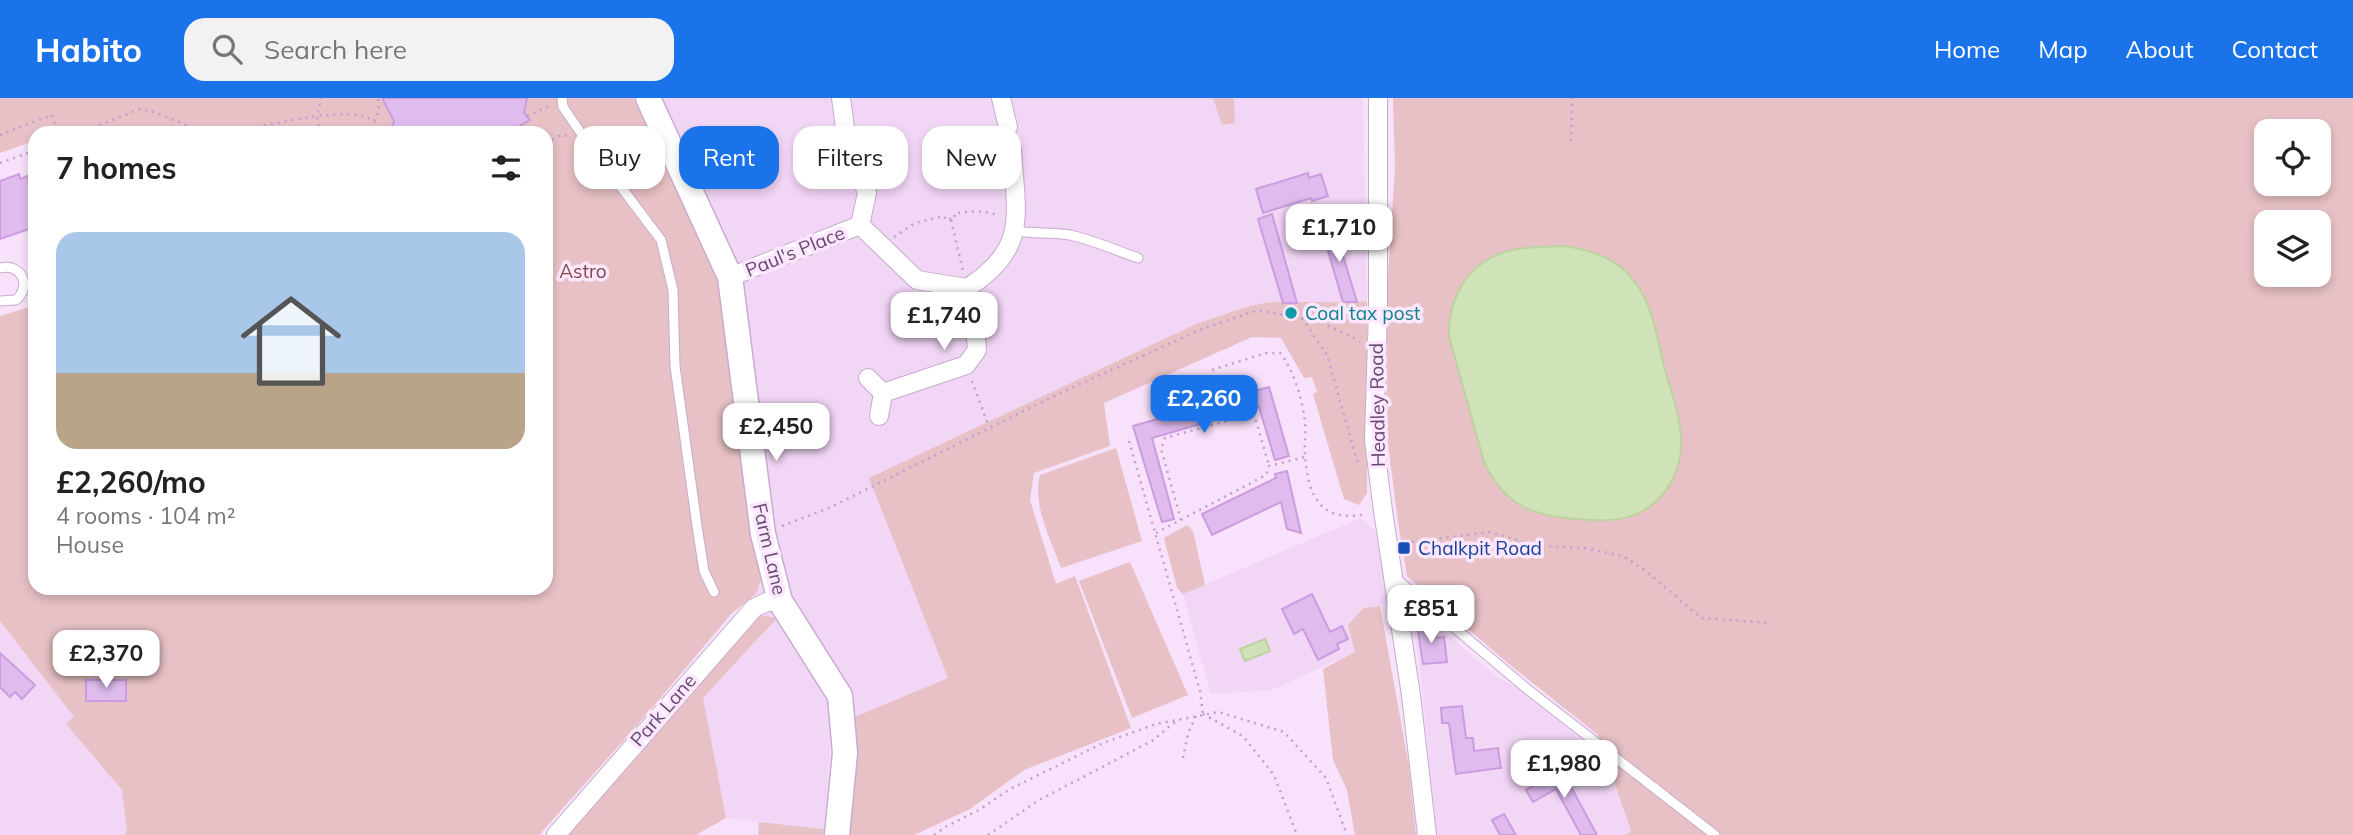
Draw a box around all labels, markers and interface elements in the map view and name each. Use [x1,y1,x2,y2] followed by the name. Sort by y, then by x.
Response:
[184,18,674,81] search box
[35,29,142,70] text: Habito
[208,30,246,68] icon: search
[264,33,407,66] text: Search here
[1934,34,2000,64] text: Home
[2038,34,2088,64] text: Map
[2126,34,2194,64] text: About
[2232,34,2318,64] text: Contact
[2254,119,2331,287] map controls
[2254,119,2331,196] button: locate
[574,126,665,189] chip: Buy
[679,126,779,189] chip: Rent
[793,126,908,189] chip: Filters
[922,126,1021,189] chip: New
[56,149,177,187] text: 7 homes
[487,149,525,187] icon: filters
[1282,204,1396,264] pin: £1,710
[2254,210,2331,287] button: layers
[1302,212,1376,241] text: £1,710
[742,220,848,282] street label: Paul's Place
[559,259,607,283] park label: Astro
[228,278,354,404] icon: home
[887,292,1001,352] pin: £1,740
[907,300,981,329] text: £1,740
[1305,301,1421,325] place label: Coal tax post
[1283,305,1299,321] marker: Coal tax post
[1364,343,1390,467] street label: Headley Road
[1147,376,1261,435] pin: £2,260
[1167,383,1241,412] text: £2,260
[719,404,833,463] pin: £2,450
[739,411,813,440] text: £2,450
[56,463,206,501] text: £2,260/mo
[56,501,236,530] text: 4 rooms · 104 m²
[748,501,792,597] street label: Farm Lane
[56,530,124,559] text: House
[1418,536,1542,560] place label: Chalkpit Road
[1396,540,1412,556] marker: Chalkpit Road
[1390,586,1472,645] pin: £851
[1403,593,1459,622] text: £851
[49,630,163,690] pin: £2,370
[69,638,143,667] text: £2,370
[625,669,701,751] street label: Park Lane
[1507,740,1621,800] pin: £1,980
[1527,748,1601,777] text: £1,980

